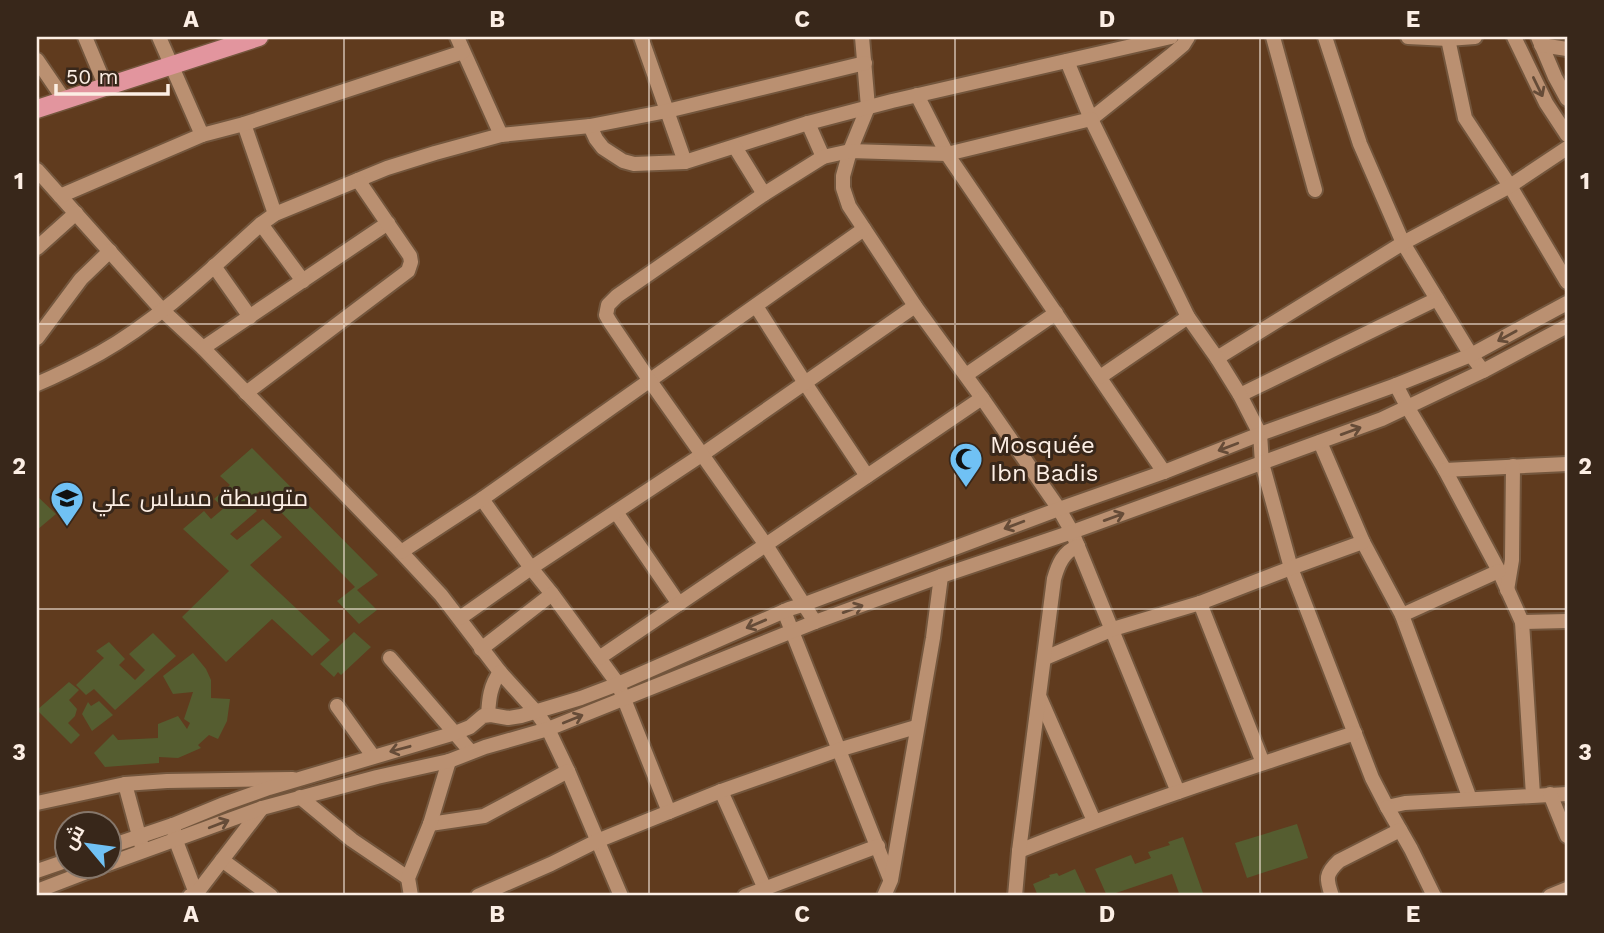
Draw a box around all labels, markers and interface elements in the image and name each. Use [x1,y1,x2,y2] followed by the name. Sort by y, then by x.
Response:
[183,6,199,33] text: A
[489,6,505,33] text: B
[794,6,810,33] text: C
[1099,6,1115,33] text: D
[1406,6,1420,33] text: E
[56,52,168,96] scale bar
[66,64,118,89] text: 50 m
[1532,76,1546,97] one-way arrow
[14,168,24,195] text: 1
[1580,168,1590,195] text: 1
[1497,329,1518,343] one-way arrow
[1339,424,1361,436] one-way arrow
[990,431,1098,487] place label: Mosquée Ibn Badis
[947,440,985,489] mosque icon: Mosquée Ibn Badis
[1217,441,1239,454] one-way arrow
[12,453,26,480] text: 2
[1578,453,1592,480] text: 2
[48,479,86,528] school or university icon: متوسطة مساس علي
[92,484,308,517] place label: متوسطة مساس علي
[1103,510,1125,522] one-way arrow
[1004,520,1026,533] one-way arrow
[842,601,864,614] one-way arrow
[746,618,767,631] one-way arrow
[562,712,584,725] one-way arrow
[12,739,26,766] text: 3
[1578,739,1592,766] text: 3
[389,743,412,756] one-way arrow
[52,810,122,880] north arrow
[207,817,229,830] one-way arrow
[58,821,90,853] text: ش
[183,901,199,928] text: A
[489,901,505,928] text: B
[794,901,810,928] text: C
[1099,901,1115,928] text: D
[1406,901,1420,928] text: E

